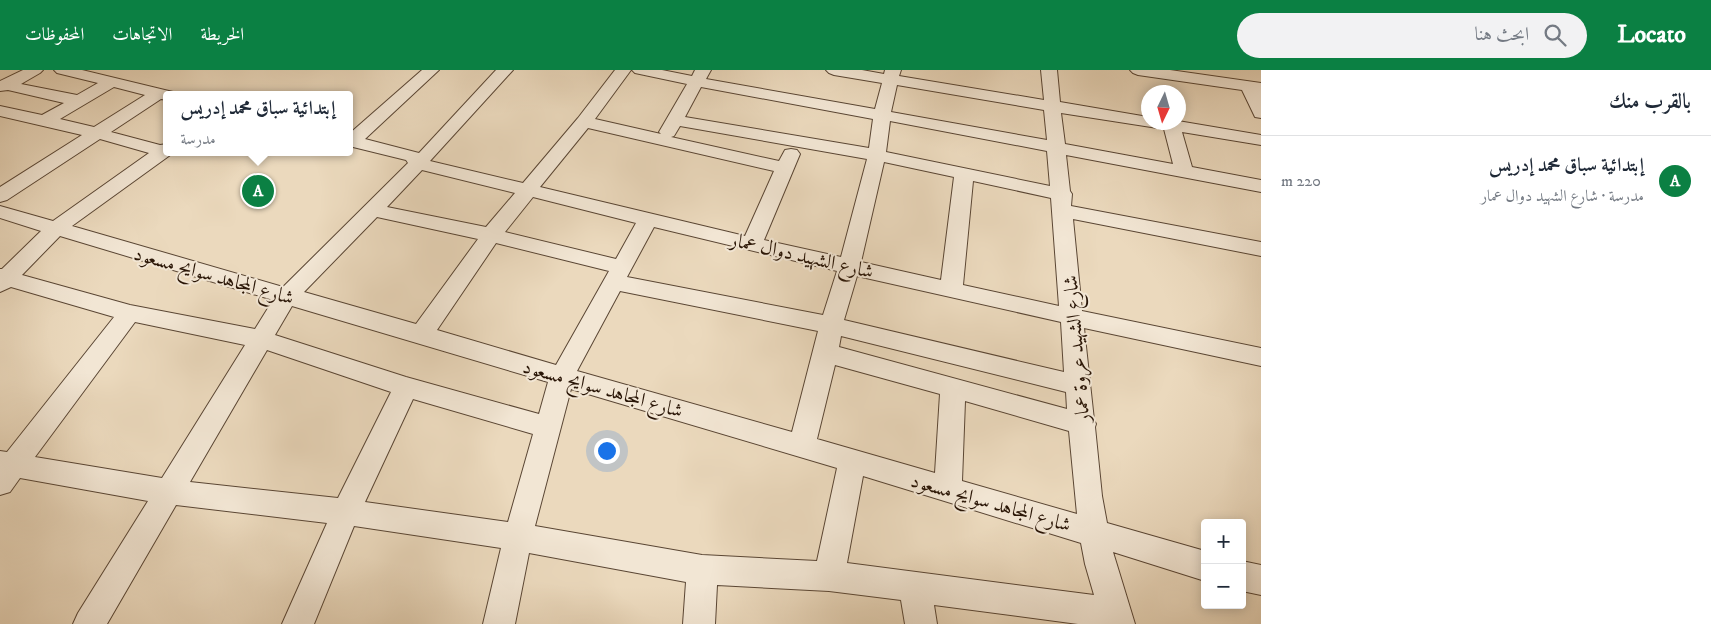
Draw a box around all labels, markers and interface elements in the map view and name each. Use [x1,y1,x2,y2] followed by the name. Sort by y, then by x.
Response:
[1237,13,1587,58] search box
[1617,20,1686,50] text: Locato
[1541,21,1569,49] icon: search
[1474,23,1529,46] text: ابحث هنا
[25,24,84,46] text: المحفوظات
[112,24,172,46] text: الاتجاهات
[200,24,244,46] text: الخريطة
[1141,85,1186,130] north arrow
[1609,89,1691,115] text: بالقرب منك
[163,91,353,156] popup
[181,97,335,120] text: إبتدائية سباق محمد إدريس
[181,129,216,149] text: مدرسة
[1489,154,1644,177] text: إبتدائية سباق محمد إدريس
[1281,171,1321,191] text: 220 m
[1670,171,1680,191] text: A
[242,172,274,210] pin: A
[1481,186,1644,206] text: مدرسة · شارع الشهيد دوال عمار
[725,227,876,289] street label: شارع الشهيد دوال عمار
[129,242,297,315] street label: شارع المجاهد سوايح مسعود
[1059,274,1101,425] street label: شارع الشهيد عروة عمار
[518,355,686,428] street label: شارع المجاهد سوايح مسعود
[594,438,620,464] your location
[906,469,1074,542] street label: شارع المجاهد سوايح مسعود
[1201,519,1246,609] map controls
[1201,519,1246,564] button: +
[1201,564,1246,609] button: −

